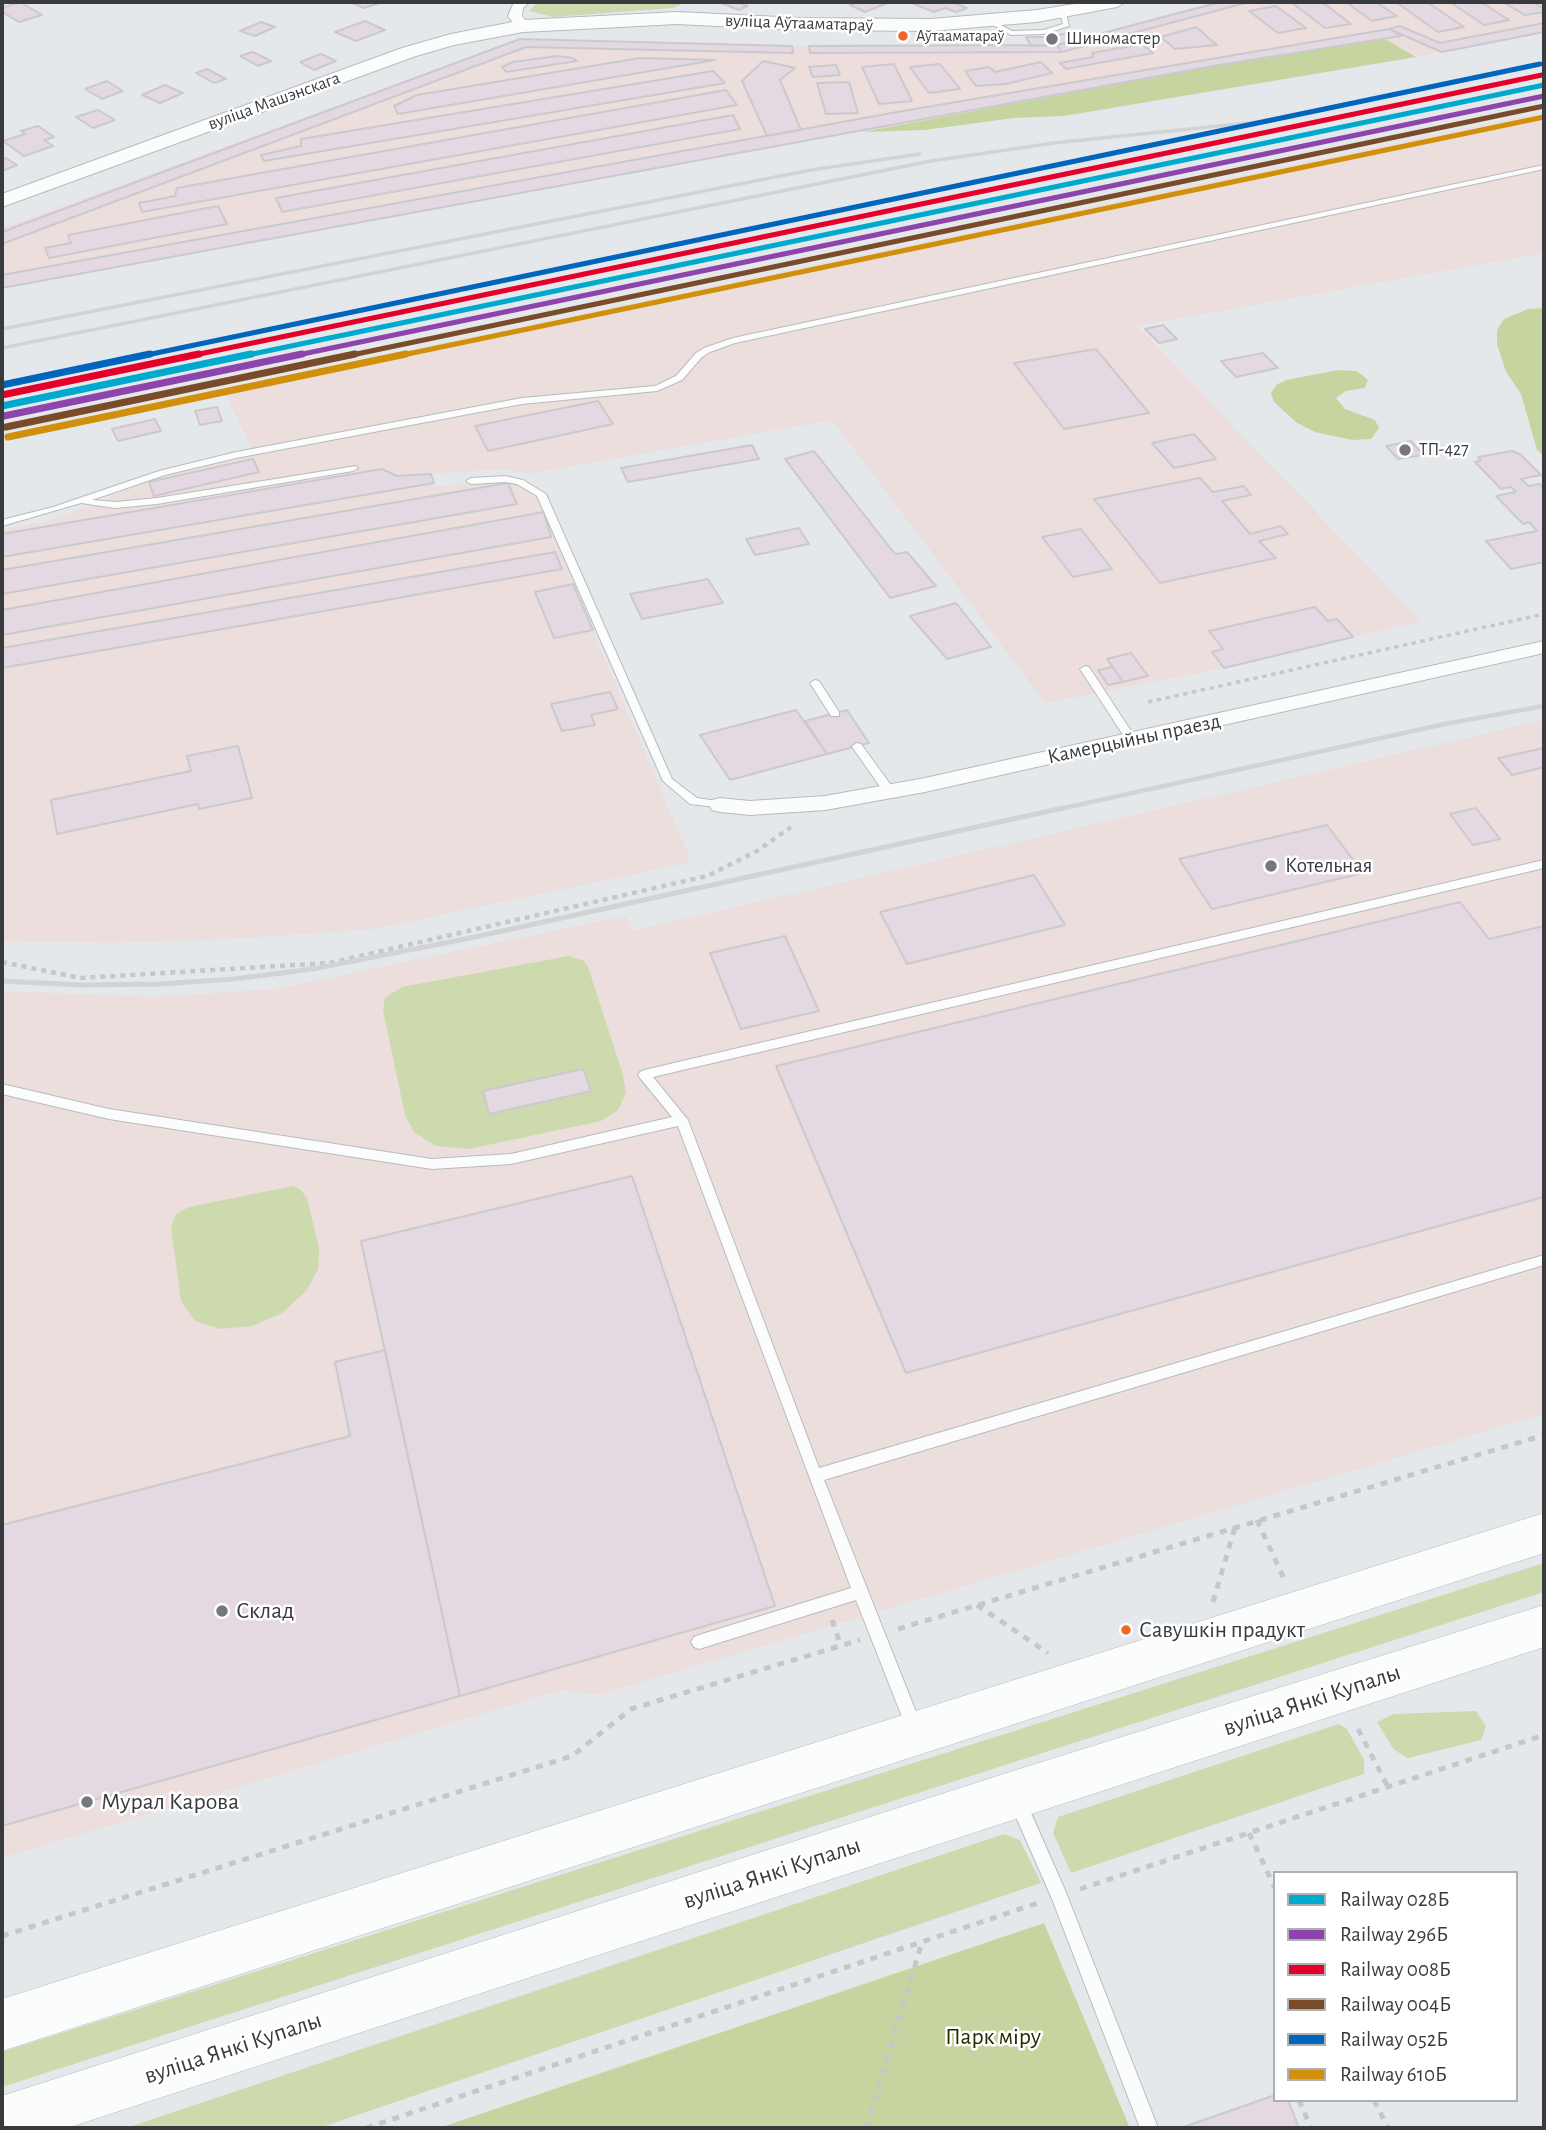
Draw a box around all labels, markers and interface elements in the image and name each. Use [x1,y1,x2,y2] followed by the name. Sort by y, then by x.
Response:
[725,10,873,36] street label: вуліца Аўтааматараў
[916,26,1004,46] place label: Аўтааматараў
[1066,28,1160,50] place label: Шиномастер
[896,29,910,43] marker: Аўтааматараў
[1044,31,1060,47] marker: Шиномастер
[205,67,343,135] street label: вуліца Машэнскага
[1419,439,1469,461] place label: ТП-427
[1397,442,1413,458] marker: ТП-427
[1045,708,1223,770] street label: Камерцыйны праезд
[1285,853,1372,879] place label: Котельная
[1263,858,1279,874] marker: Котельная
[236,1597,294,1625] place label: Склад
[214,1603,230,1619] marker: Склад
[1139,1616,1305,1644] place label: Савушкін прадукт
[1119,1623,1133,1637] marker: Савушкін прадукт
[1220,1658,1404,1742] street label: вуліца Янкі Купалы
[101,1788,239,1816] place label: Мурал Карова
[79,1794,95,1810] marker: Мурал Карова
[680,1831,864,1915] street label: вуліца Янкі Купалы
[1273,1871,1518,2102] legend
[1340,1889,1449,1910] text: Railway 028Б
[1340,1924,1448,1945] text: Railway 296Б
[1340,1959,1451,1980] text: Railway 008Б
[1340,1994,1451,2015] text: Railway 004Б
[141,2006,325,2090] street label: вуліца Янкі Купалы
[945,2023,1041,2051] park label: Парк міру
[1340,2029,1448,2050] text: Railway 052Б
[1340,2064,1447,2085] text: Railway 610Б

